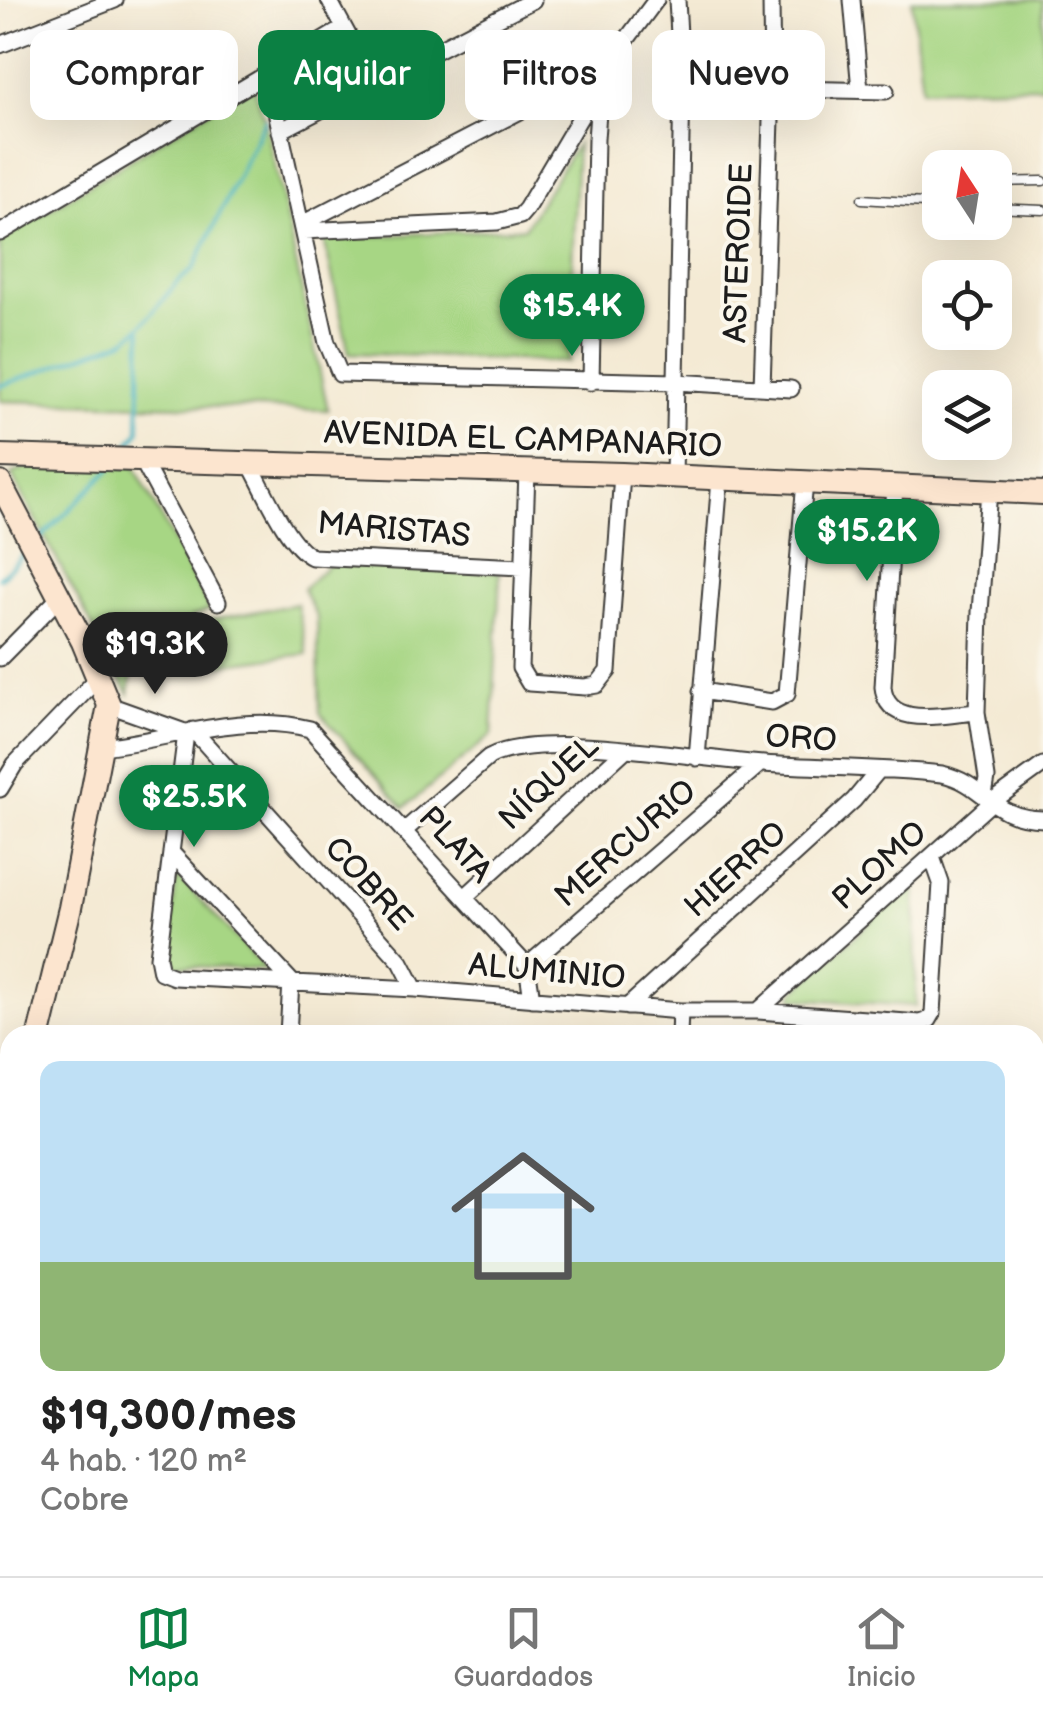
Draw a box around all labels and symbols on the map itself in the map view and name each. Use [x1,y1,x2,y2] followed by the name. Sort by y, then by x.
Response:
[922,150,1012,240] north arrow
[716,162,762,344] street label: ASTEROIDE
[491,274,653,359] pin: $15.4K
[323,414,723,466] street label: AVENIDA EL CAMPANARIO
[786,499,948,584] pin: $15.2K
[316,504,472,556] street label: MARISTAS
[74,612,236,697] pin: $19.3K
[764,717,838,761] street label: ORO
[490,726,607,839] street label: NÍQUEL
[113,765,275,850] pin: $25.5K
[547,772,705,916] street label: MERCURIO
[410,799,500,892] street label: PLATA
[825,813,935,919] street label: PLOMO
[677,814,795,926] street label: HIERRO
[316,829,420,939] street label: COBRE
[467,946,627,998] street label: ALUMINIO

